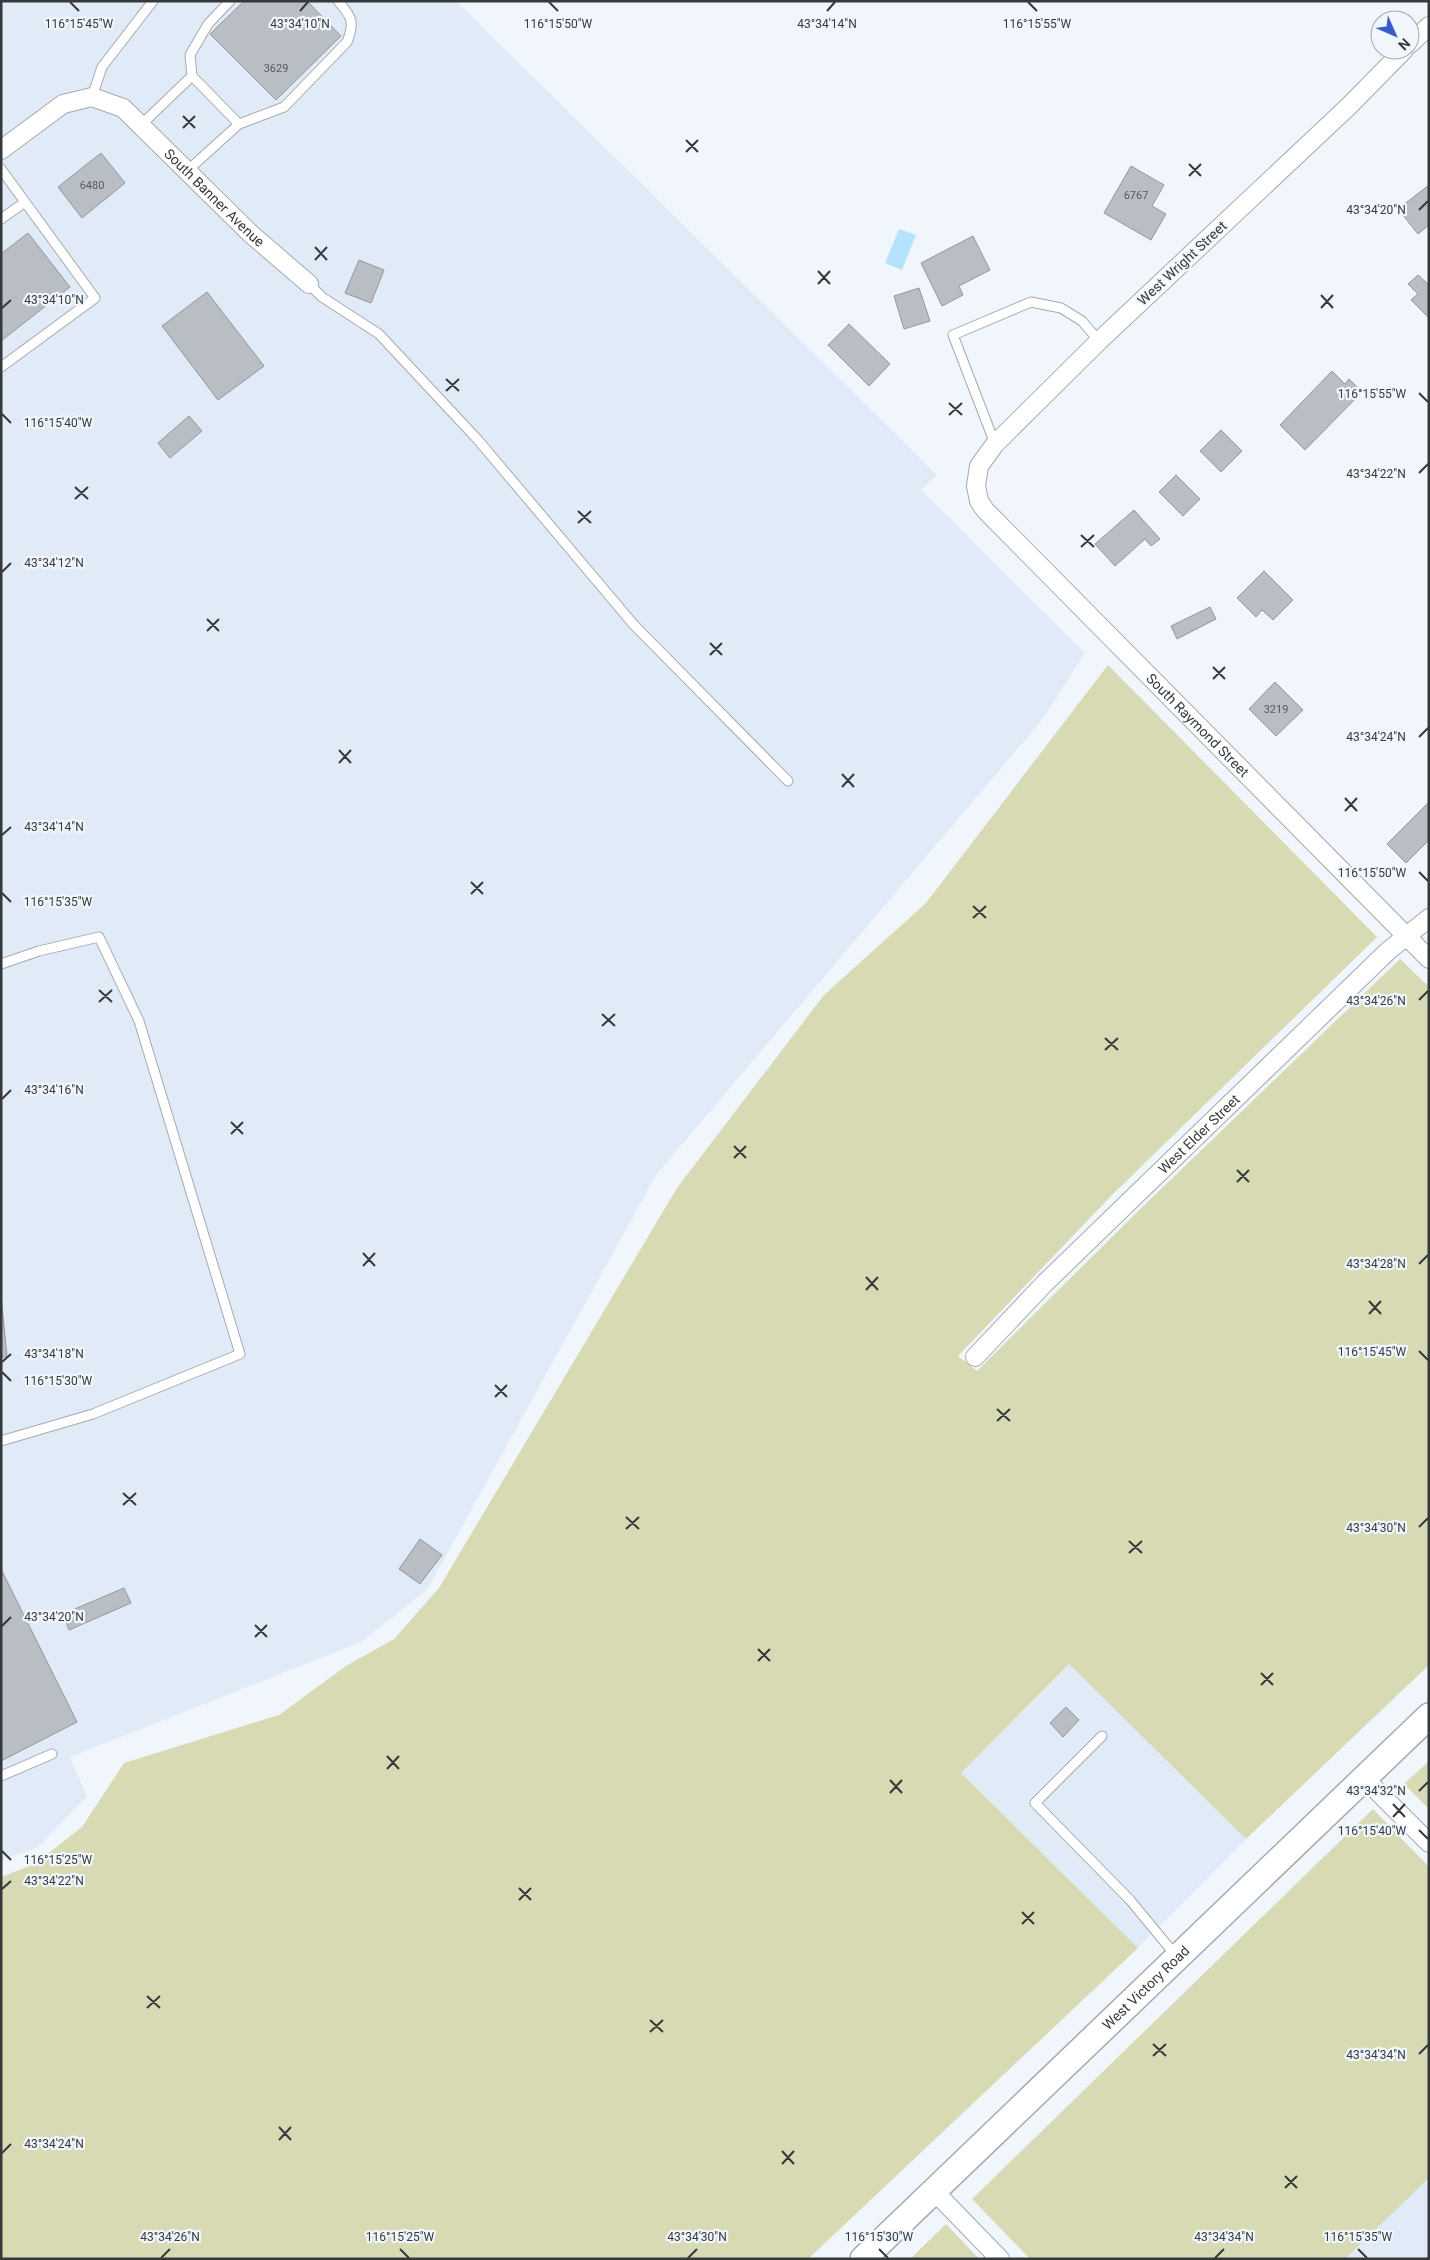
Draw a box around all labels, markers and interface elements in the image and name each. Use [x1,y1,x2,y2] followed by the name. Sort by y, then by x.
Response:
[1370,10,1420,60] north arrow
[45,17,113,31] text: 116°15'45"W
[270,17,330,31] text: 43°34'10"N
[524,17,592,31] text: 116°15'50"W
[797,17,857,31] text: 43°34'14"N
[1003,17,1071,31] text: 116°15'55"W
[1395,35,1413,53] text: N
[264,62,288,75] house number: 3629
[161,145,268,250] street label: South Banner Avenue
[80,179,104,192] house number: 6480
[1124,189,1148,202] house number: 6767
[1346,203,1406,217] text: 43°34'20"N
[1134,217,1230,308] street label: West Wright Street
[24,293,84,307] text: 43°34'10"N
[1338,387,1406,401] text: 116°15'55"W
[24,416,92,430] text: 116°15'40"W
[1346,467,1406,481] text: 43°34'22"N
[24,556,84,570] text: 43°34'12"N
[1143,670,1253,780] street label: South Raymond Street
[1264,703,1288,716] house number: 3219
[1346,730,1406,744] text: 43°34'24"N
[24,820,84,834] text: 43°34'14"N
[1338,866,1406,880] text: 116°15'50"W
[24,895,92,909] text: 116°15'35"W
[1346,994,1406,1008] text: 43°34'26"N
[24,1083,84,1097] text: 43°34'16"N
[1155,1091,1243,1177] street label: West Elder Street
[1346,1257,1406,1271] text: 43°34'28"N
[1338,1345,1406,1359] text: 116°15'45"W
[24,1347,84,1361] text: 43°34'18"N
[24,1374,92,1388] text: 116°15'30"W
[1346,1521,1406,1535] text: 43°34'30"N
[24,1610,84,1624] text: 43°34'20"N
[1346,1784,1406,1798] text: 43°34'32"N
[1338,1824,1406,1838] text: 116°15'40"W
[24,1853,92,1867] text: 116°15'25"W
[24,1874,84,1888] text: 43°34'22"N
[1099,1942,1193,2033] street label: West Victory Road
[1346,2048,1406,2062] text: 43°34'34"N
[24,2137,84,2151] text: 43°34'24"N
[140,2230,200,2244] text: 43°34'26"N
[366,2230,434,2244] text: 116°15'25"W
[667,2230,727,2244] text: 43°34'30"N
[845,2230,913,2244] text: 116°15'30"W
[1194,2230,1254,2244] text: 43°34'34"N
[1324,2230,1392,2244] text: 116°15'35"W

